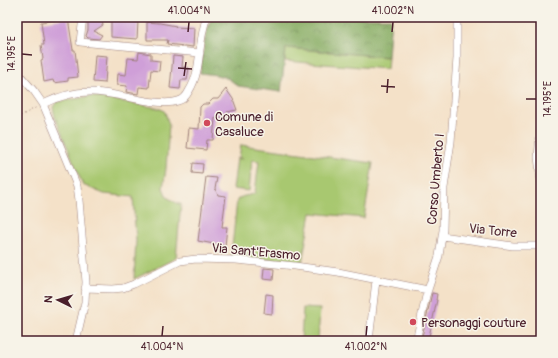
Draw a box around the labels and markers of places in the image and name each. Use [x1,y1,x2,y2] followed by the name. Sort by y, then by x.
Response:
[215,109,273,140] place label: Comune di Casaluce
[202,118,212,128] marker: Comune di Casaluce
[421,315,527,331] place label: Personaggi couture
[408,317,418,327] marker: Personaggi couture

